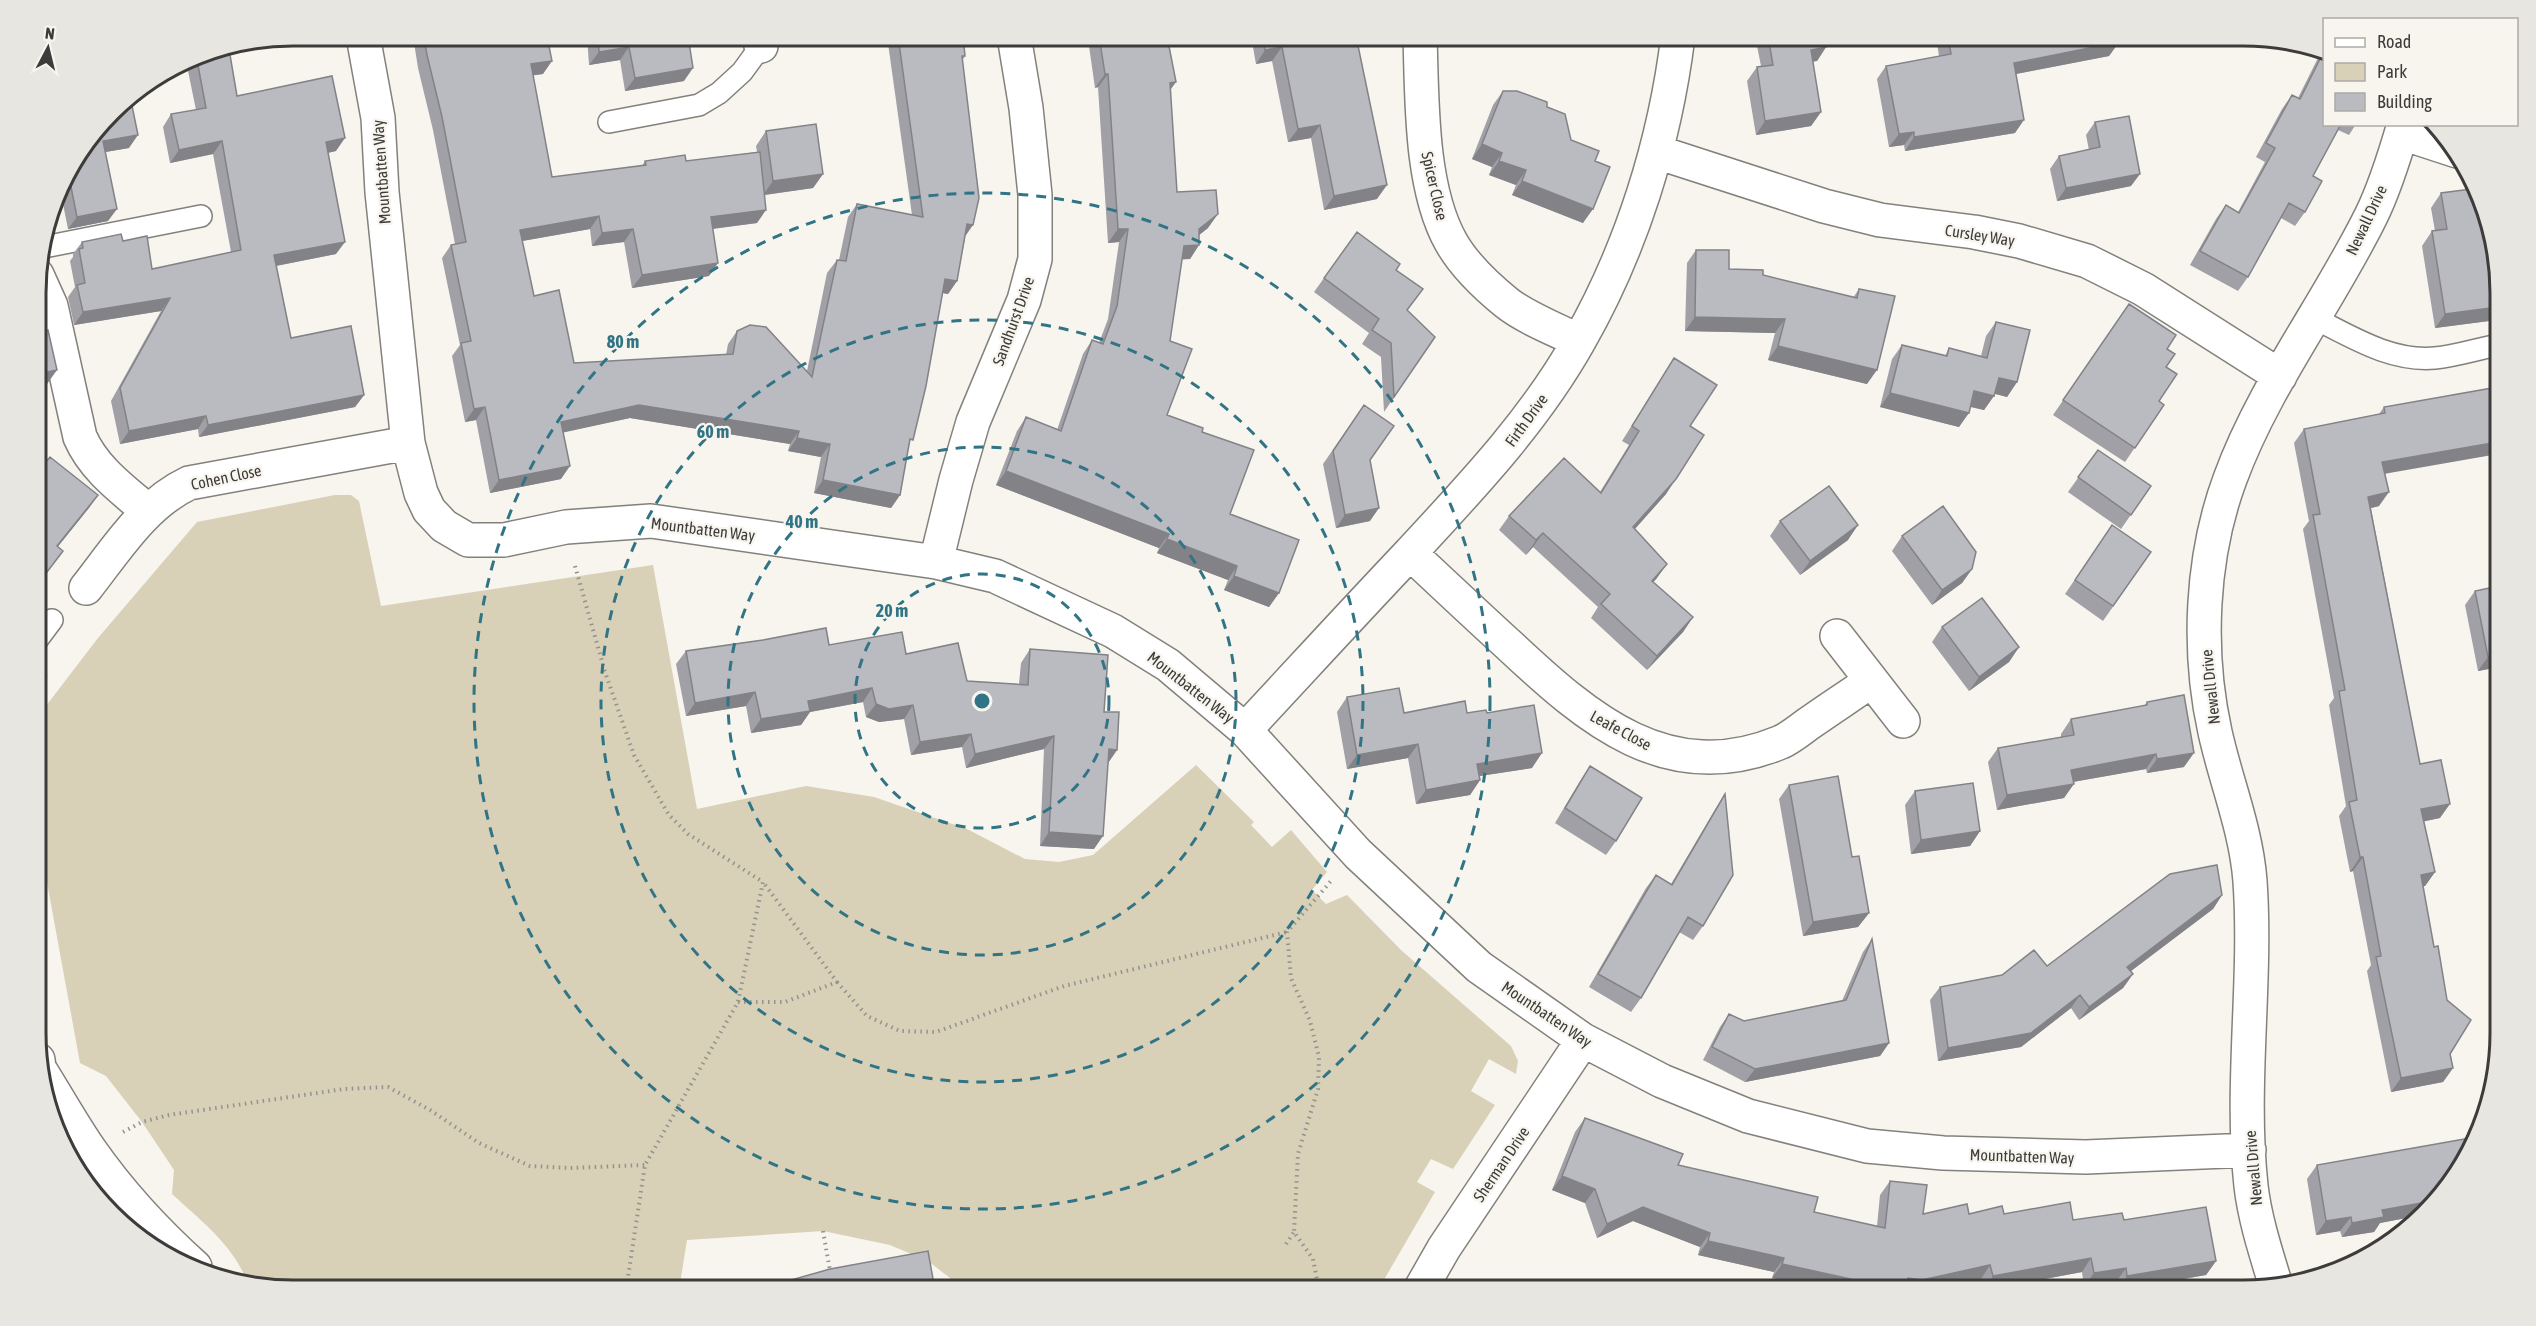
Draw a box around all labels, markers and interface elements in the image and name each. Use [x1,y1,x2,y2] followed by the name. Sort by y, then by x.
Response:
[18,18,78,78] north arrow
[2323,18,2518,126] legend
[44,24,56,43] text: N
[2377,31,2411,52] text: Road
[2377,61,2407,82] text: Park
[2377,91,2432,112] text: Building
[368,119,395,225] street label: Mountbatten Way
[1417,150,1452,222] street label: Spicer Close
[2342,182,2390,258] street label: Newall Drive
[1944,221,2017,250] street label: Cursley Way
[989,274,1037,368] street label: Sandhurst Drive
[607,331,639,352] text: 80 m
[1501,390,1551,450] street label: Firth Drive
[697,421,729,442] text: 60 m
[189,461,263,493] street label: Cohen Close
[785,511,818,532] text: 40 m
[650,514,756,545] street label: Mountbatten Way
[876,600,908,621] text: 20 m
[1144,648,1238,727] street label: Mountbatten Way
[2197,649,2223,725] street label: Newall Drive
[972,691,992,711] centre of rings
[1587,706,1655,754] street label: Leafe Close
[1498,977,1596,1052] street label: Mountbatten Way
[1469,1123,1533,1205] street label: Sherman Drive
[2241,1130,2265,1206] street label: Newall Drive
[1969,1145,2075,1168] street label: Mountbatten Way

